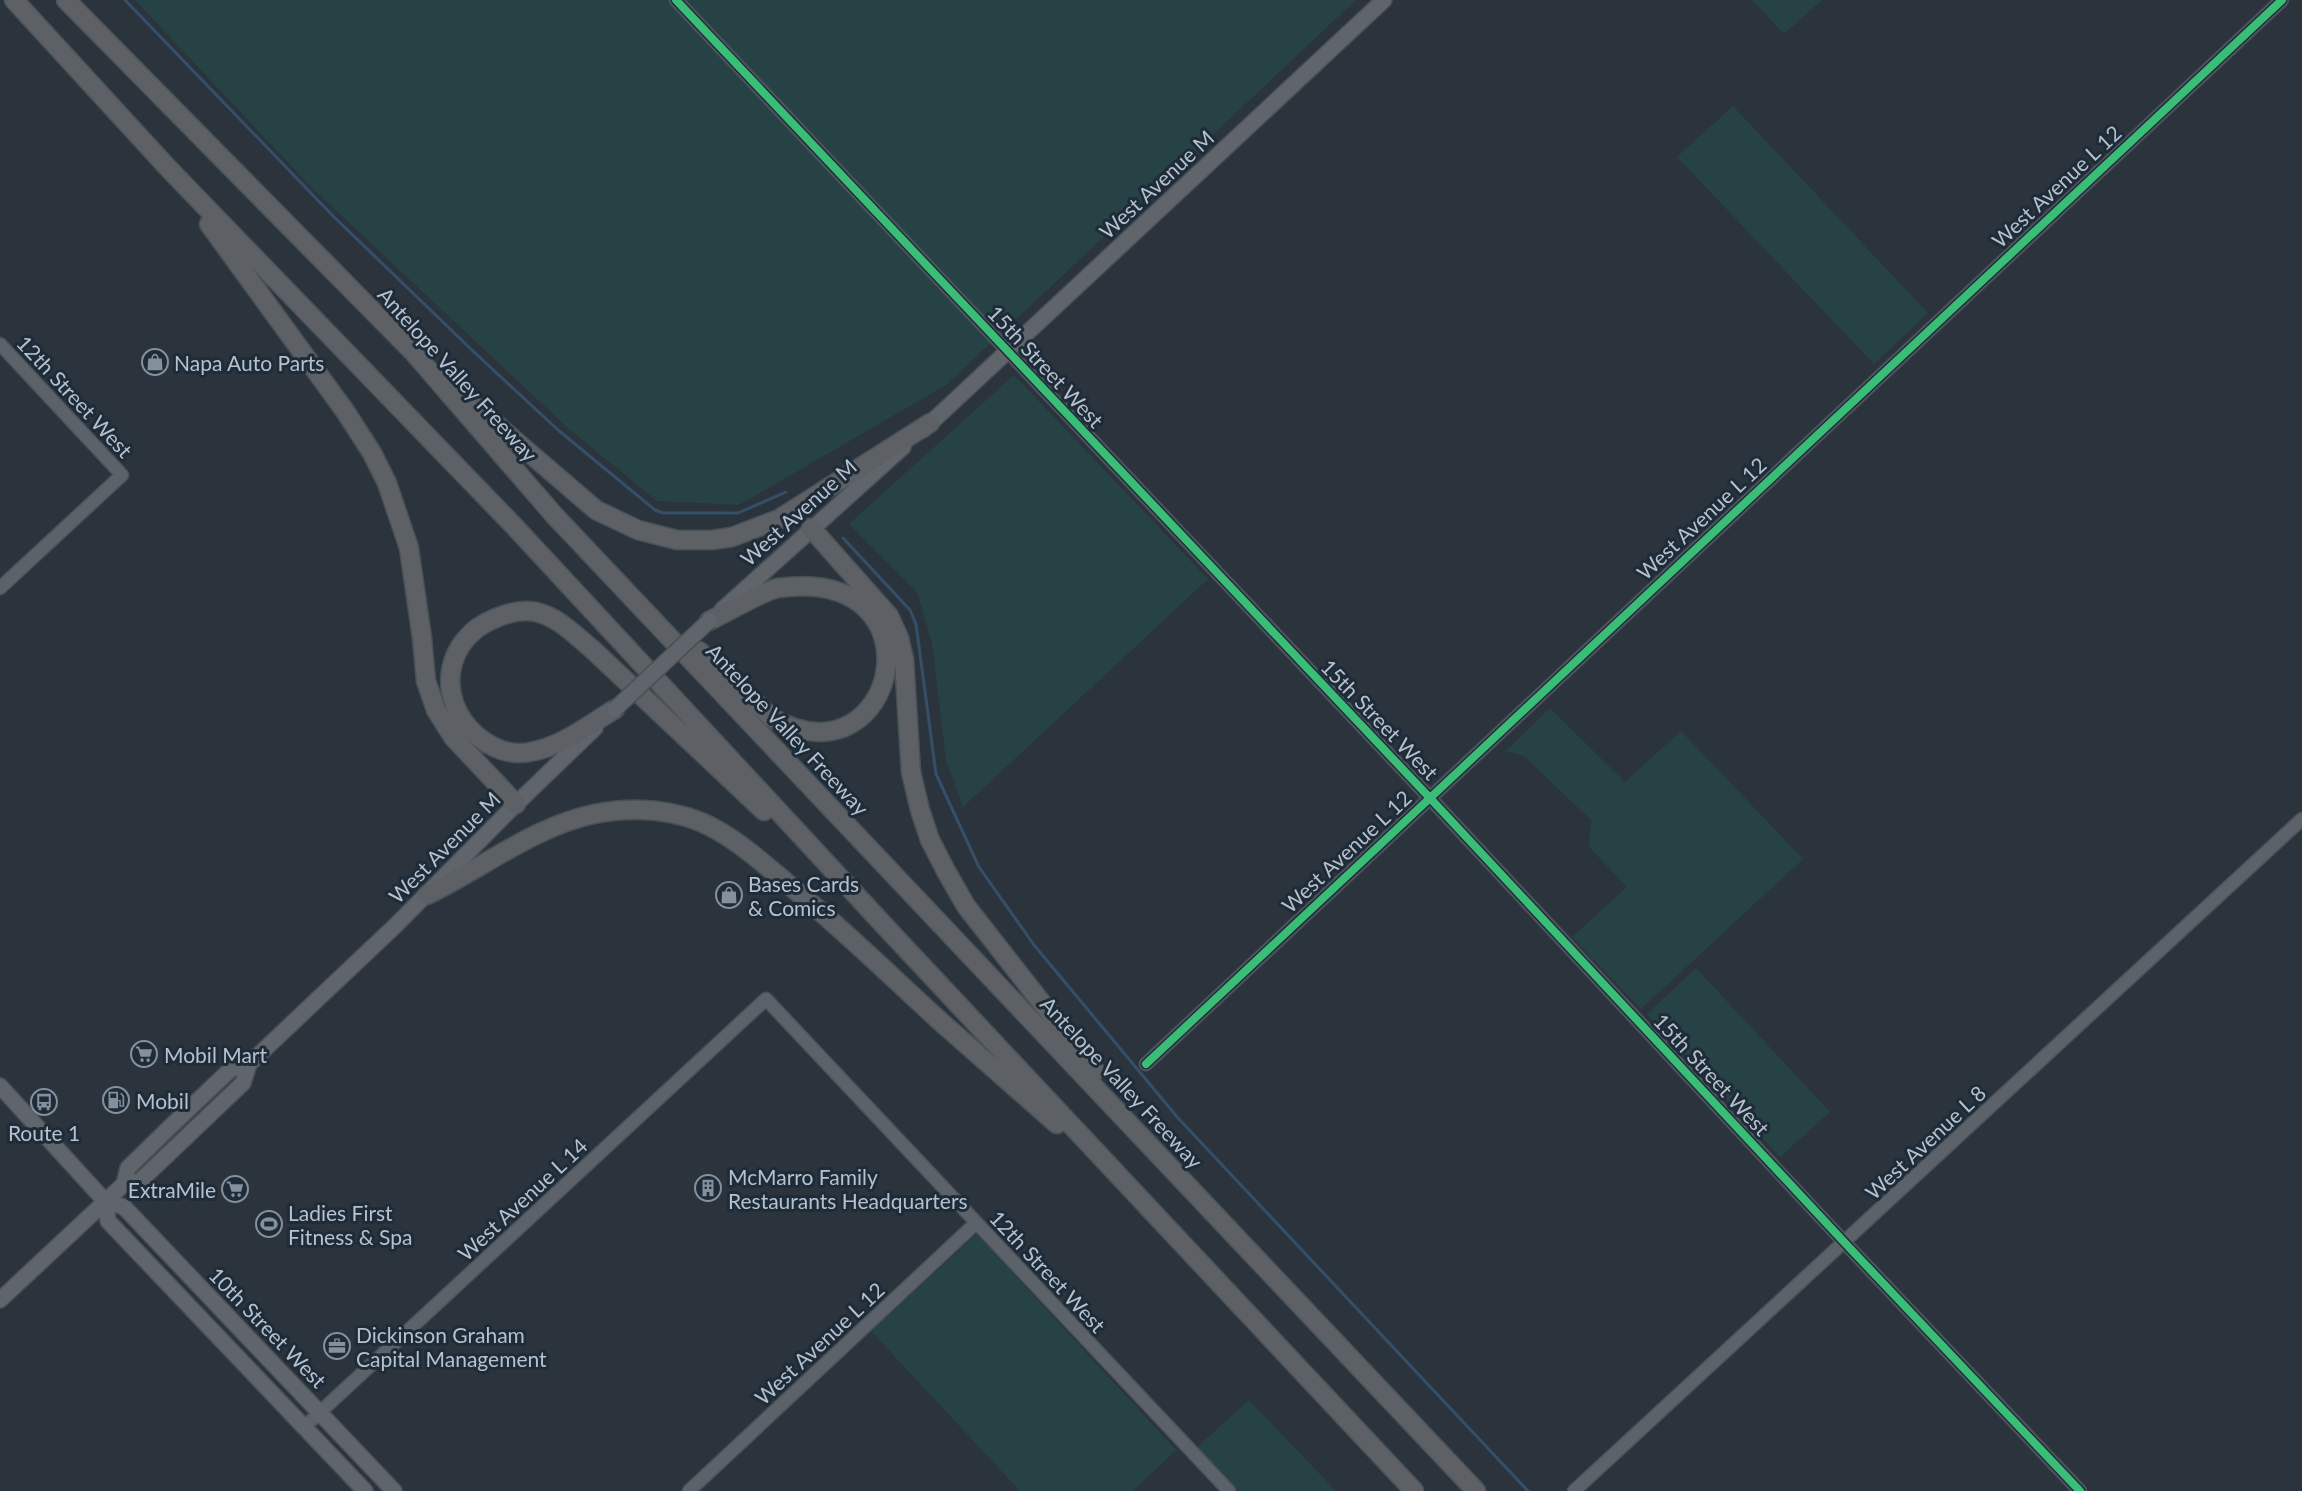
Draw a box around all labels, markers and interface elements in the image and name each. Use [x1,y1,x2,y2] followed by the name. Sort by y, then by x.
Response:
[1986,120,2126,252] street label: West Avenue L 12
[1094,125,1218,243] street label: West Avenue M
[373,282,543,466] street label: Antelope Valley Freeway
[983,300,1109,433] street label: 15th Street West
[12,330,138,463] street label: 12th Street West
[140,347,170,377] shop icon: Napa Auto Parts
[174,350,324,375] place label: Napa Auto Parts
[1631,452,1771,584] street label: West Avenue L 12
[735,453,861,571] street label: West Avenue M
[702,638,874,820] street label: Antelope Valley Freeway
[1316,654,1444,785] street label: 15th Street West
[1276,785,1416,917] street label: West Avenue L 12
[383,786,505,908] street label: West Avenue M
[748,871,859,920] place label: Bases Cards & Comics
[714,880,744,910] shop icon: Bases Cards & Comics
[1036,991,1208,1173] street label: Antelope Valley Freeway
[1649,1008,1775,1141] street label: 15th Street West
[129,1039,159,1069] supermarket icon: Mobil Mart
[164,1042,267,1067] place label: Mobil Mart
[1860,1080,1990,1204] street label: West Avenue L 8
[101,1085,131,1115] fuel station icon: Mobil
[29,1087,59,1117] bus stop icon: Route 1
[136,1088,189,1113] place label: Mobil
[8,1120,80,1145] place label: Route 1
[452,1133,592,1265] street label: West Avenue L 14
[728,1164,968,1213] place label: McMarro Family Restaurants Headquarters
[693,1173,723,1203] building icon: McMarro Family Restaurants Headquarters
[220,1174,250,1204] supermarket icon: ExtraMile
[128,1177,216,1202] place label: ExtraMile
[288,1200,412,1249] place label: Ladies First Fitness & Spa
[985,1205,1111,1338] street label: 12th Street West
[254,1209,284,1239] sports icon: Ladies First Fitness & Spa
[204,1262,332,1393] street label: 10th Street West
[749,1277,889,1409] street label: West Avenue L 12
[356,1322,547,1371] place label: Dickinson Graham Capital Management
[322,1331,352,1361] office icon: Dickinson Graham Capital Management

